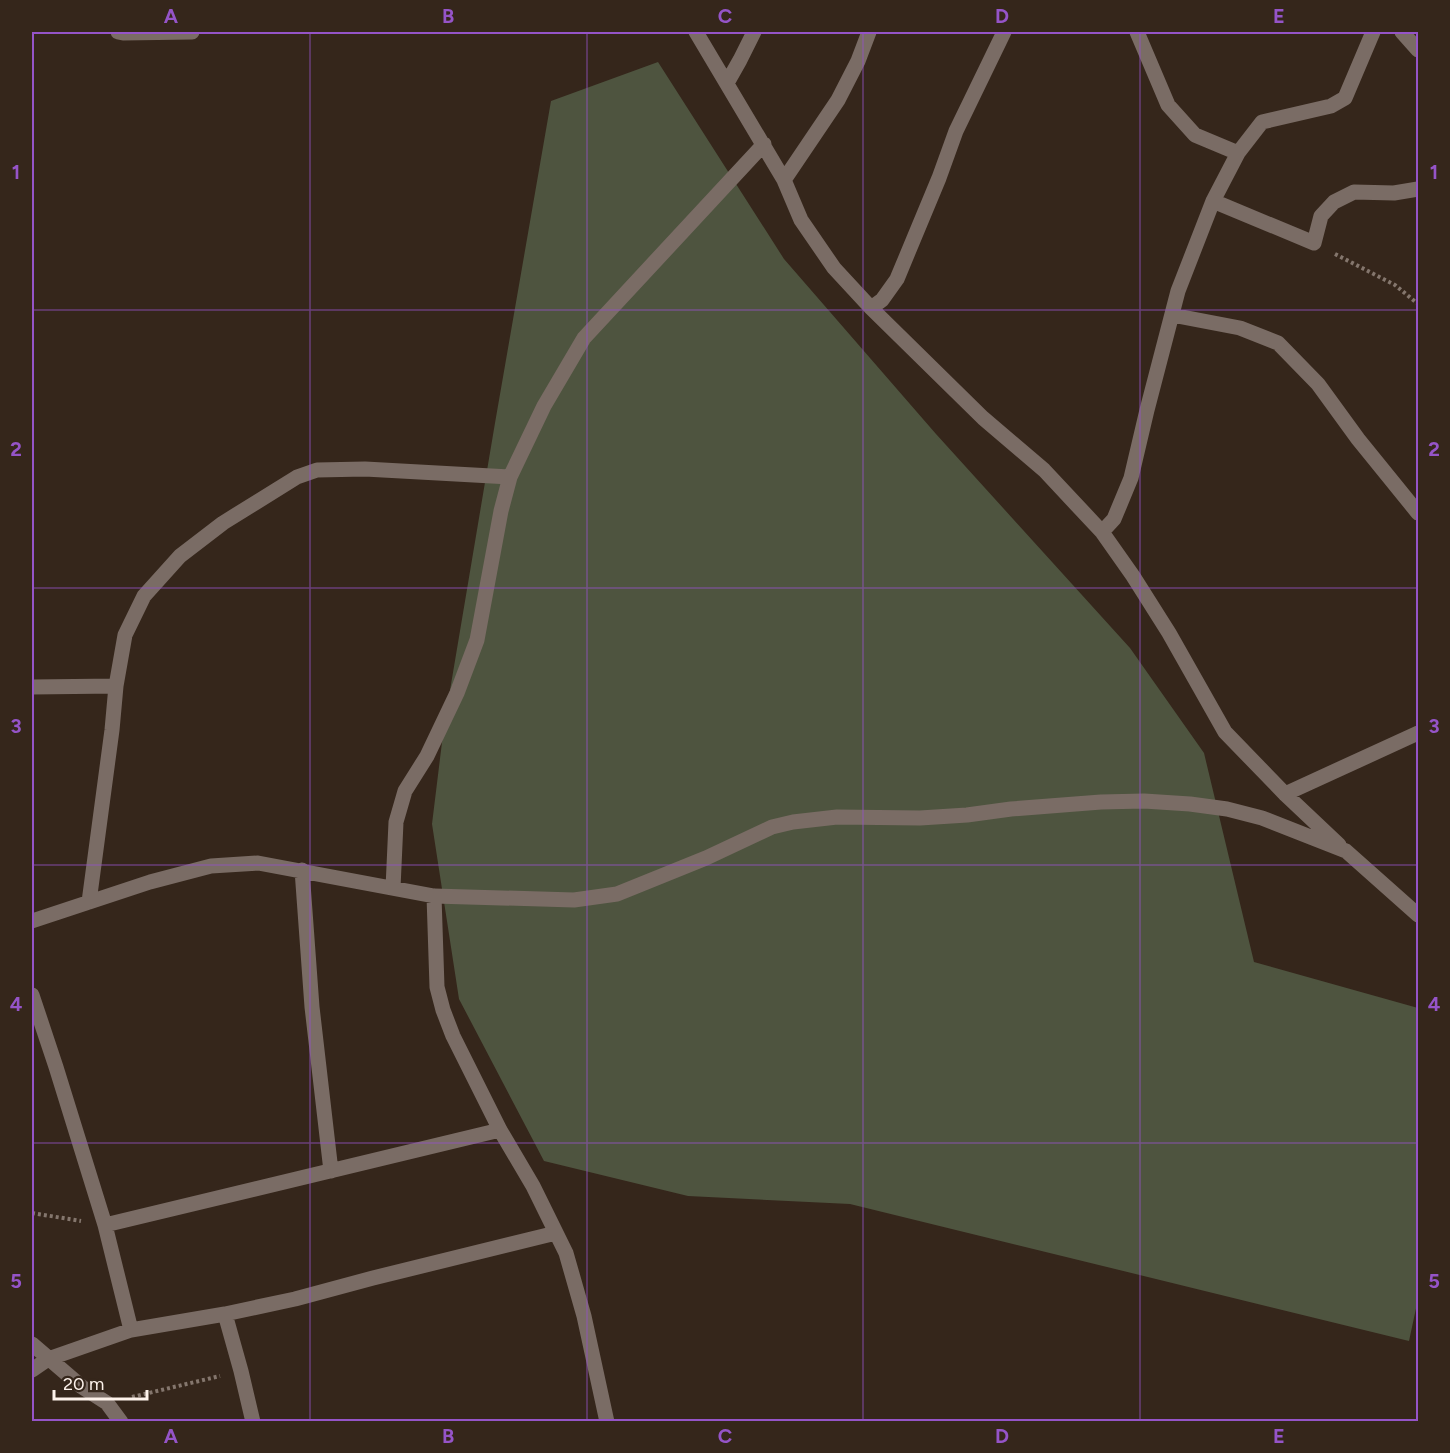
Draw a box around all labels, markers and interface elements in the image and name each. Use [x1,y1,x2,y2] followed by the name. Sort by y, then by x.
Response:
[164,4,179,28] text: A
[442,4,454,28] text: B
[718,4,732,28] text: C
[995,4,1009,28] text: D
[1273,4,1285,28] text: E
[12,160,20,184] text: 1
[1430,160,1438,184] text: 1
[10,437,22,461] text: 2
[1428,437,1440,461] text: 2
[10,714,22,738] text: 3
[1428,714,1440,738] text: 3
[10,992,23,1016] text: 4
[1428,992,1441,1016] text: 4
[10,1269,22,1293] text: 5
[1428,1269,1440,1293] text: 5
[54,1363,147,1401] scale bar
[63,1373,104,1395] text: 20 m
[164,1424,179,1448] text: A
[442,1424,454,1448] text: B
[718,1424,732,1448] text: C
[995,1424,1009,1448] text: D
[1273,1424,1285,1448] text: E

